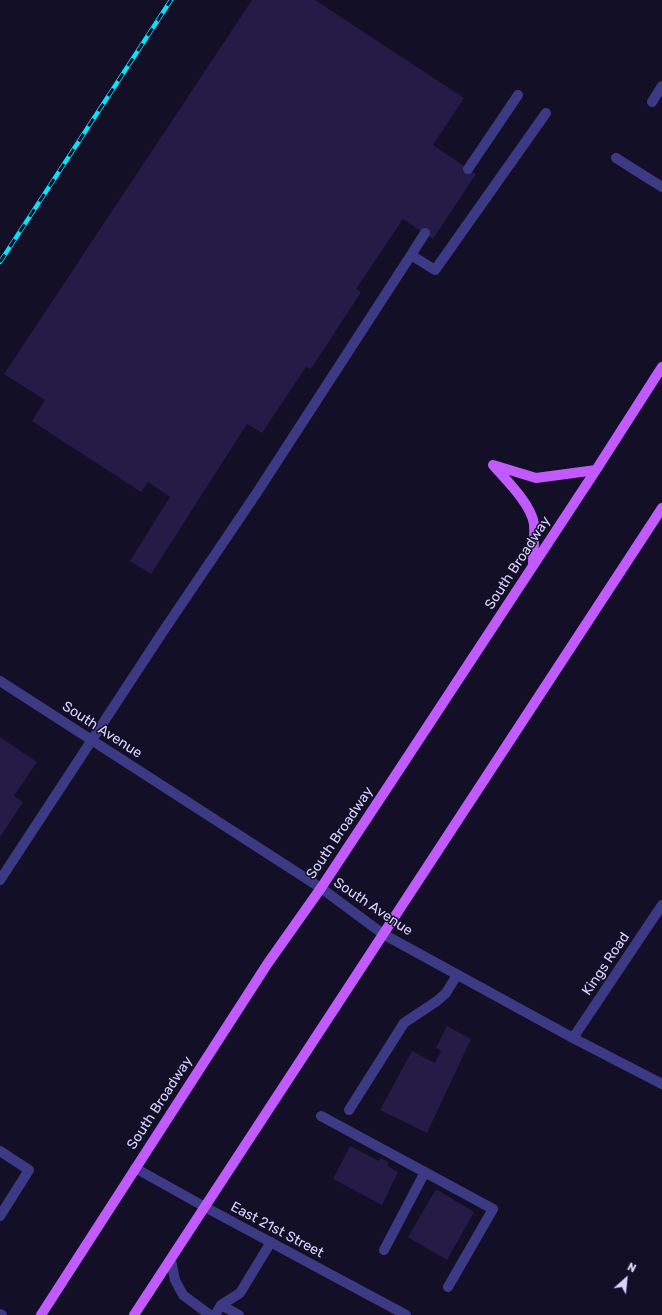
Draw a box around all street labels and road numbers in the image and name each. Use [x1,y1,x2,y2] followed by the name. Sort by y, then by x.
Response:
[482,513,554,613] street label: South Broadway
[59,698,145,762] street label: South Avenue
[303,784,377,882] street label: South Broadway
[330,874,416,940] street label: South Avenue
[579,929,633,999] street label: Kings Road
[124,1053,196,1153] street label: South Broadway
[228,1198,326,1262] street label: East 21st Street

